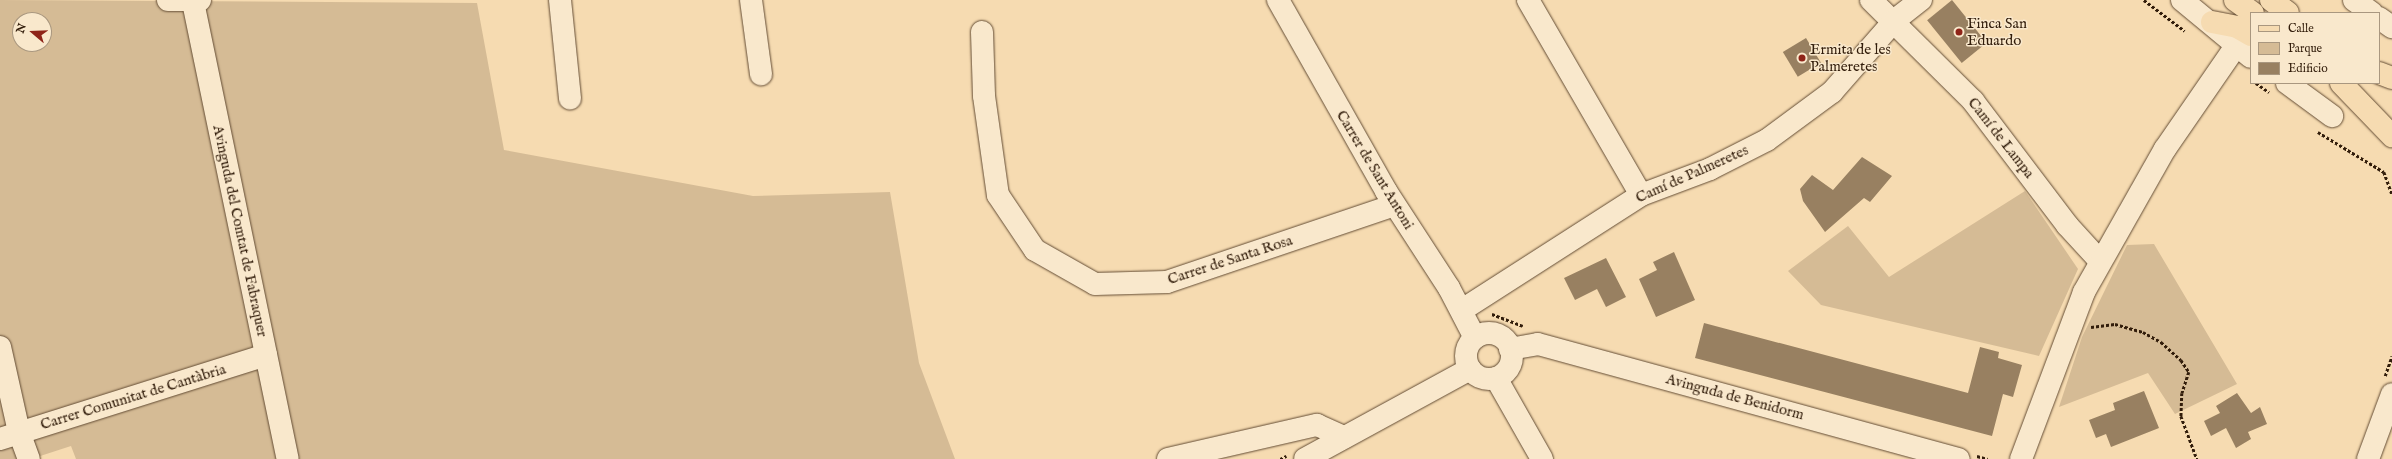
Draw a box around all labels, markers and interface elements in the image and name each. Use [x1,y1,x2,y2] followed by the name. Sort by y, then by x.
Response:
[12,12,52,52] north arrow
[2250,12,2380,84] legend
[1967,14,2027,49] place label: Finca San Eduardo
[2288,21,2314,36] text: Calle
[13,22,30,35] text: N
[1954,27,1964,37] marker: Finca San Eduardo
[1810,40,1891,75] place label: Ermita de les Palmeretes
[2288,41,2322,56] text: Parque
[1797,53,1807,63] marker: Ermita de les Palmeretes
[2288,61,2328,76] text: Edificio
[1964,94,2038,182] street label: Camí de Lampa
[1332,107,1418,233] street label: Carrer de Sant Antoni
[209,123,271,339] street label: Avinguda del Comtat de Fabraquer
[1633,141,1751,207] street label: Camí de Palmeretes
[1165,231,1295,289] street label: Carrer de Santa Rosa
[38,360,228,434] street label: Carrer Comunitat de Cantàbria
[1664,370,1806,424] street label: Avinguda de Benidorm

